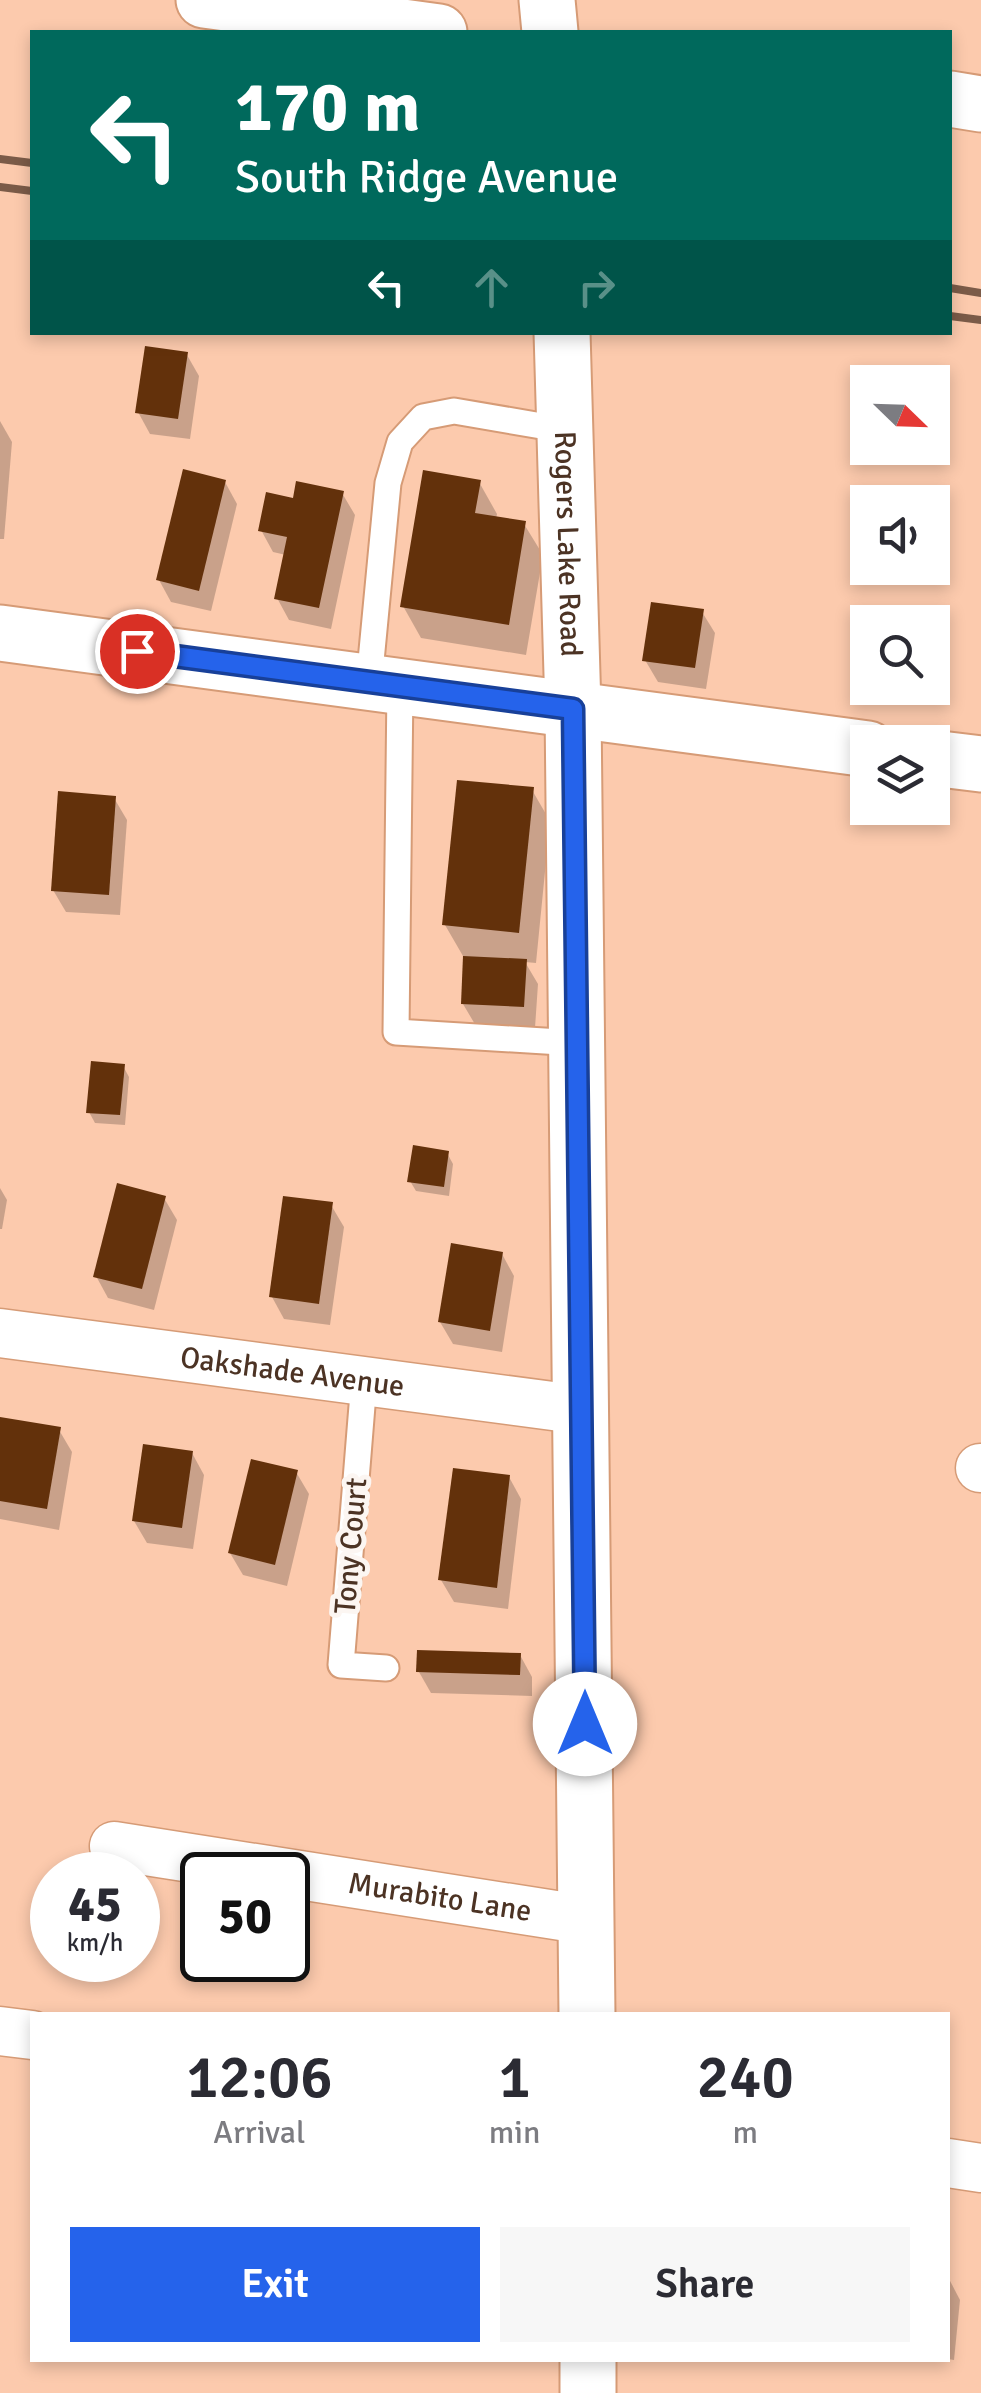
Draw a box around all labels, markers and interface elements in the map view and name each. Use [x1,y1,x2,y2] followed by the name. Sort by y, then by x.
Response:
[235,64,420,150] text: 170 m
[70,70,200,200] icon: left
[235,150,618,205] text: South Ridge Avenue
[359,260,414,315] icon: left
[464,260,519,315] icon: ahead
[569,260,624,315] icon: right
[850,365,950,465] north arrow
[850,365,950,825] map controls
[546,431,590,657] street label: Rogers Lake Road
[850,485,950,585] button: sound
[850,605,950,705] button: search
[95,609,180,694] pin
[110,624,165,679] icon: arrive
[850,725,950,825] button: layers
[178,1339,407,1405] street label: Oakshade Avenue
[327,1476,375,1616] street label: Tony Court
[533,1672,637,1776] position arrow
[180,1852,310,1982] speed limit sign: 50
[346,1864,534,1930] street label: Murabito Lane
[68,1874,122,1936] text: 45
[67,1927,123,1958] text: km/h
[186,2041,333,2115] text: 12:06
[498,2041,531,2115] text: 1
[697,2041,794,2115] text: 240
[213,2113,306,2152] text: Arrival
[489,2113,540,2152] text: min
[732,2113,758,2152] text: m
[70,2227,480,2342] button: Exit
[500,2227,910,2342] button: Share

